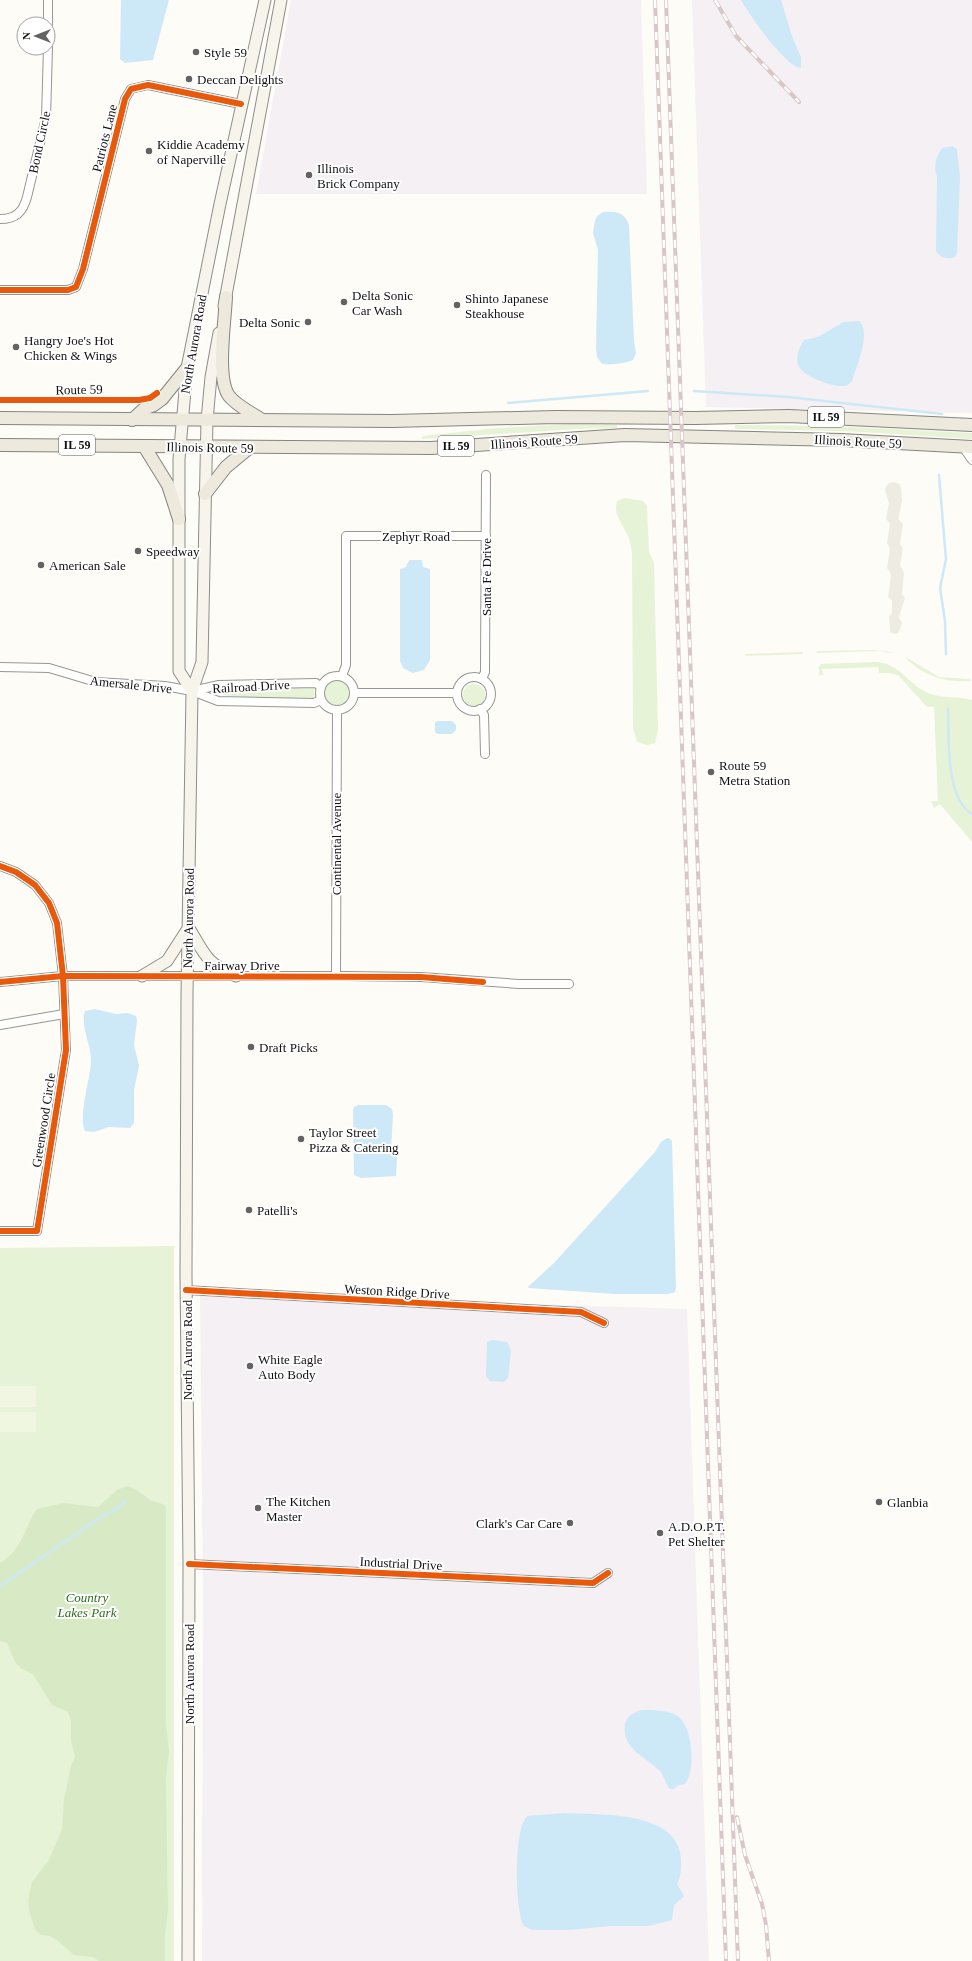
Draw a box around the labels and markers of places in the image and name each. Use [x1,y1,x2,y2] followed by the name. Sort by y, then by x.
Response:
[204,45,247,60] place label: Style 59
[191,47,201,57] marker: Style 59
[197,72,283,87] place label: Deccan Delights
[184,74,194,84] marker: Deccan Delights
[157,137,245,167] place label: Kiddie Academy of Naperville
[144,146,154,156] marker: Kiddie Academy of Naperville
[317,161,400,191] place label: Illinois Brick Company
[304,170,314,180] marker: Illinois Brick Company
[352,288,413,318] place label: Delta Sonic Car Wash
[465,291,549,321] place label: Shinto Japanese Steakhouse
[339,297,349,307] marker: Delta Sonic Car Wash
[452,300,462,310] marker: Shinto Japanese Steakhouse
[239,315,300,330] place label: Delta Sonic
[303,317,313,327] marker: Delta Sonic
[24,333,117,363] place label: Hangry Joe's Hot Chicken & Wings
[11,342,21,352] marker: Hangry Joe's Hot Chicken & Wings
[146,544,200,559] place label: Speedway
[133,546,143,556] marker: Speedway
[49,558,126,573] place label: American Sale
[36,560,46,570] marker: American Sale
[719,758,791,788] place label: Route 59 Metra Station
[706,767,716,777] marker: Route 59 Metra Station
[259,1040,318,1055] place label: Draft Picks
[246,1042,256,1052] marker: Draft Picks
[309,1125,399,1155] place label: Taylor Street Pizza & Catering
[296,1134,306,1144] marker: Taylor Street Pizza & Catering
[257,1203,298,1218] place label: Patelli's
[244,1205,254,1215] marker: Patelli's
[258,1352,323,1382] place label: White Eagle Auto Body
[245,1361,255,1371] marker: White Eagle Auto Body
[266,1494,331,1524] place label: The Kitchen Master
[887,1495,928,1510] place label: Glanbia
[874,1497,884,1507] marker: Glanbia
[253,1503,263,1513] marker: The Kitchen Master
[476,1516,562,1531] place label: Clark's Car Care
[565,1518,575,1528] marker: Clark's Car Care
[668,1519,725,1549] place label: A.D.O.P.T. Pet Shelter
[655,1528,665,1538] marker: A.D.O.P.T. Pet Shelter

